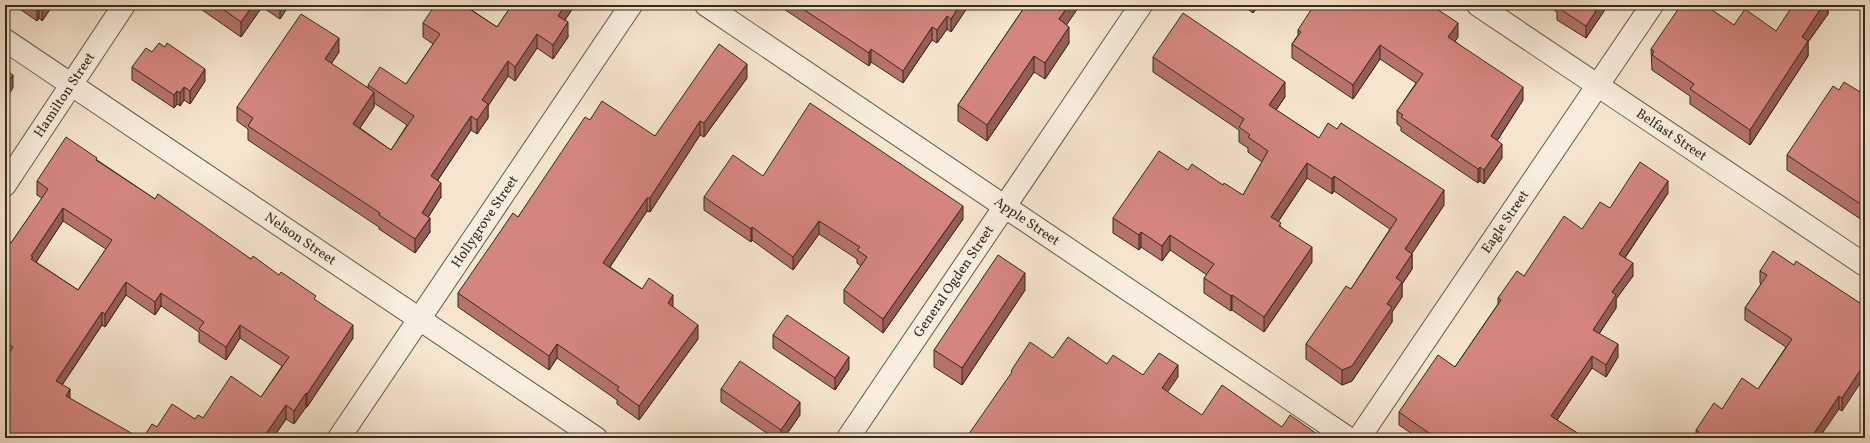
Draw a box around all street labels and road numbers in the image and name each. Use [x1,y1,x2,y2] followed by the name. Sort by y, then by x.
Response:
[29,49,100,141] street label: Hamilton Street
[1632,104,1711,166] street label: Belfast Street
[447,172,523,272] street label: Hollygrove Street
[1477,186,1534,257] street label: Eagle Street
[990,192,1064,250] street label: Apple Street
[261,208,340,270] street label: Nelson Street
[909,222,999,341] street label: General Ogden Street

